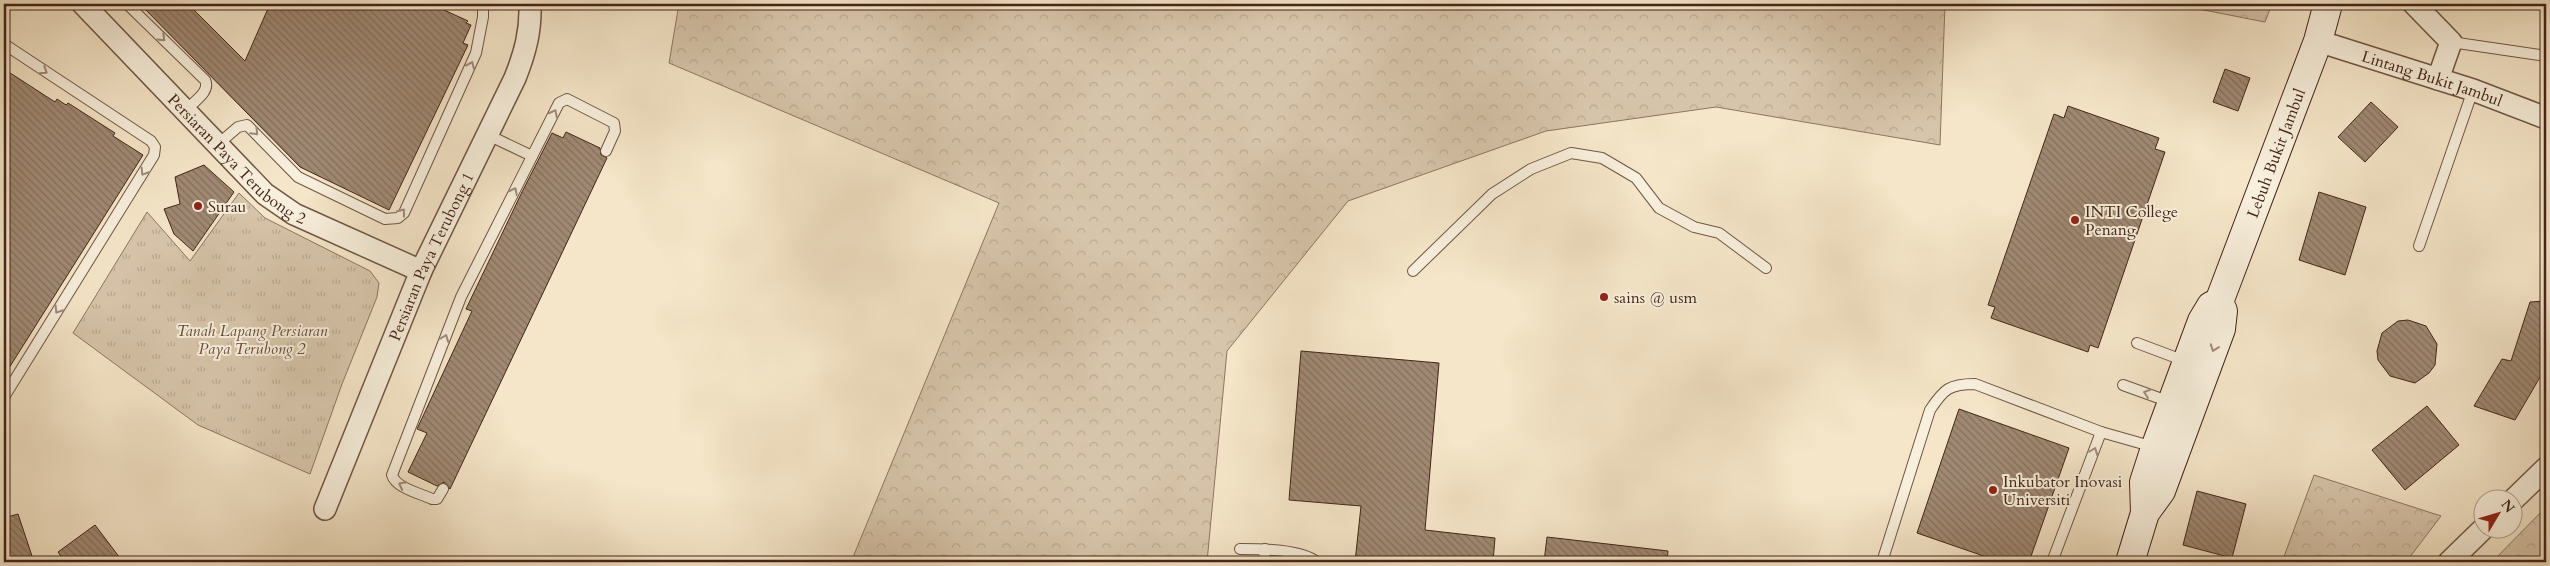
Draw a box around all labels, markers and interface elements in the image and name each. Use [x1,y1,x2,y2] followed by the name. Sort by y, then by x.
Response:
[156,32,165,41] one-way arrow
[2359,45,2505,112] street label: Lintang Bukit Jambul
[464,61,475,70] one-way arrow
[39,65,48,74] one-way arrow
[2242,85,2311,221] street label: Lebuh Bukit Jambul
[163,89,309,230] street label: Persiaran Paya Terubong 2
[548,109,558,118] one-way arrow
[249,127,258,136] one-way arrow
[141,166,150,176] one-way arrow
[384,169,479,344] street label: Persiaran Paya Terubong 1
[508,187,518,196] one-way arrow
[208,196,247,218] place label: Surau
[192,200,204,212] marker: Surau
[2085,201,2178,241] place label: INTI College Penang
[396,208,405,218] one-way arrow
[2069,214,2081,226] marker: INTI College Penang
[1614,287,1697,309] place label: sains @ usm
[1598,291,1610,303] marker: sains @ usm
[55,304,64,313] one-way arrow
[177,320,328,360] park label: Tanah Lapang Persiaran Paya Terubong 2
[439,334,449,343] one-way arrow
[2210,343,2220,352] one-way arrow
[2143,389,2152,399] one-way arrow
[2088,447,2098,456] one-way arrow
[2003,471,2123,511] place label: Inkubator Inovasi Universiti
[399,481,408,491] one-way arrow
[1987,484,1999,496] marker: Inkubator Inovasi Universiti
[2472,488,2522,538] north arrow
[2497,496,2519,517] text: N

